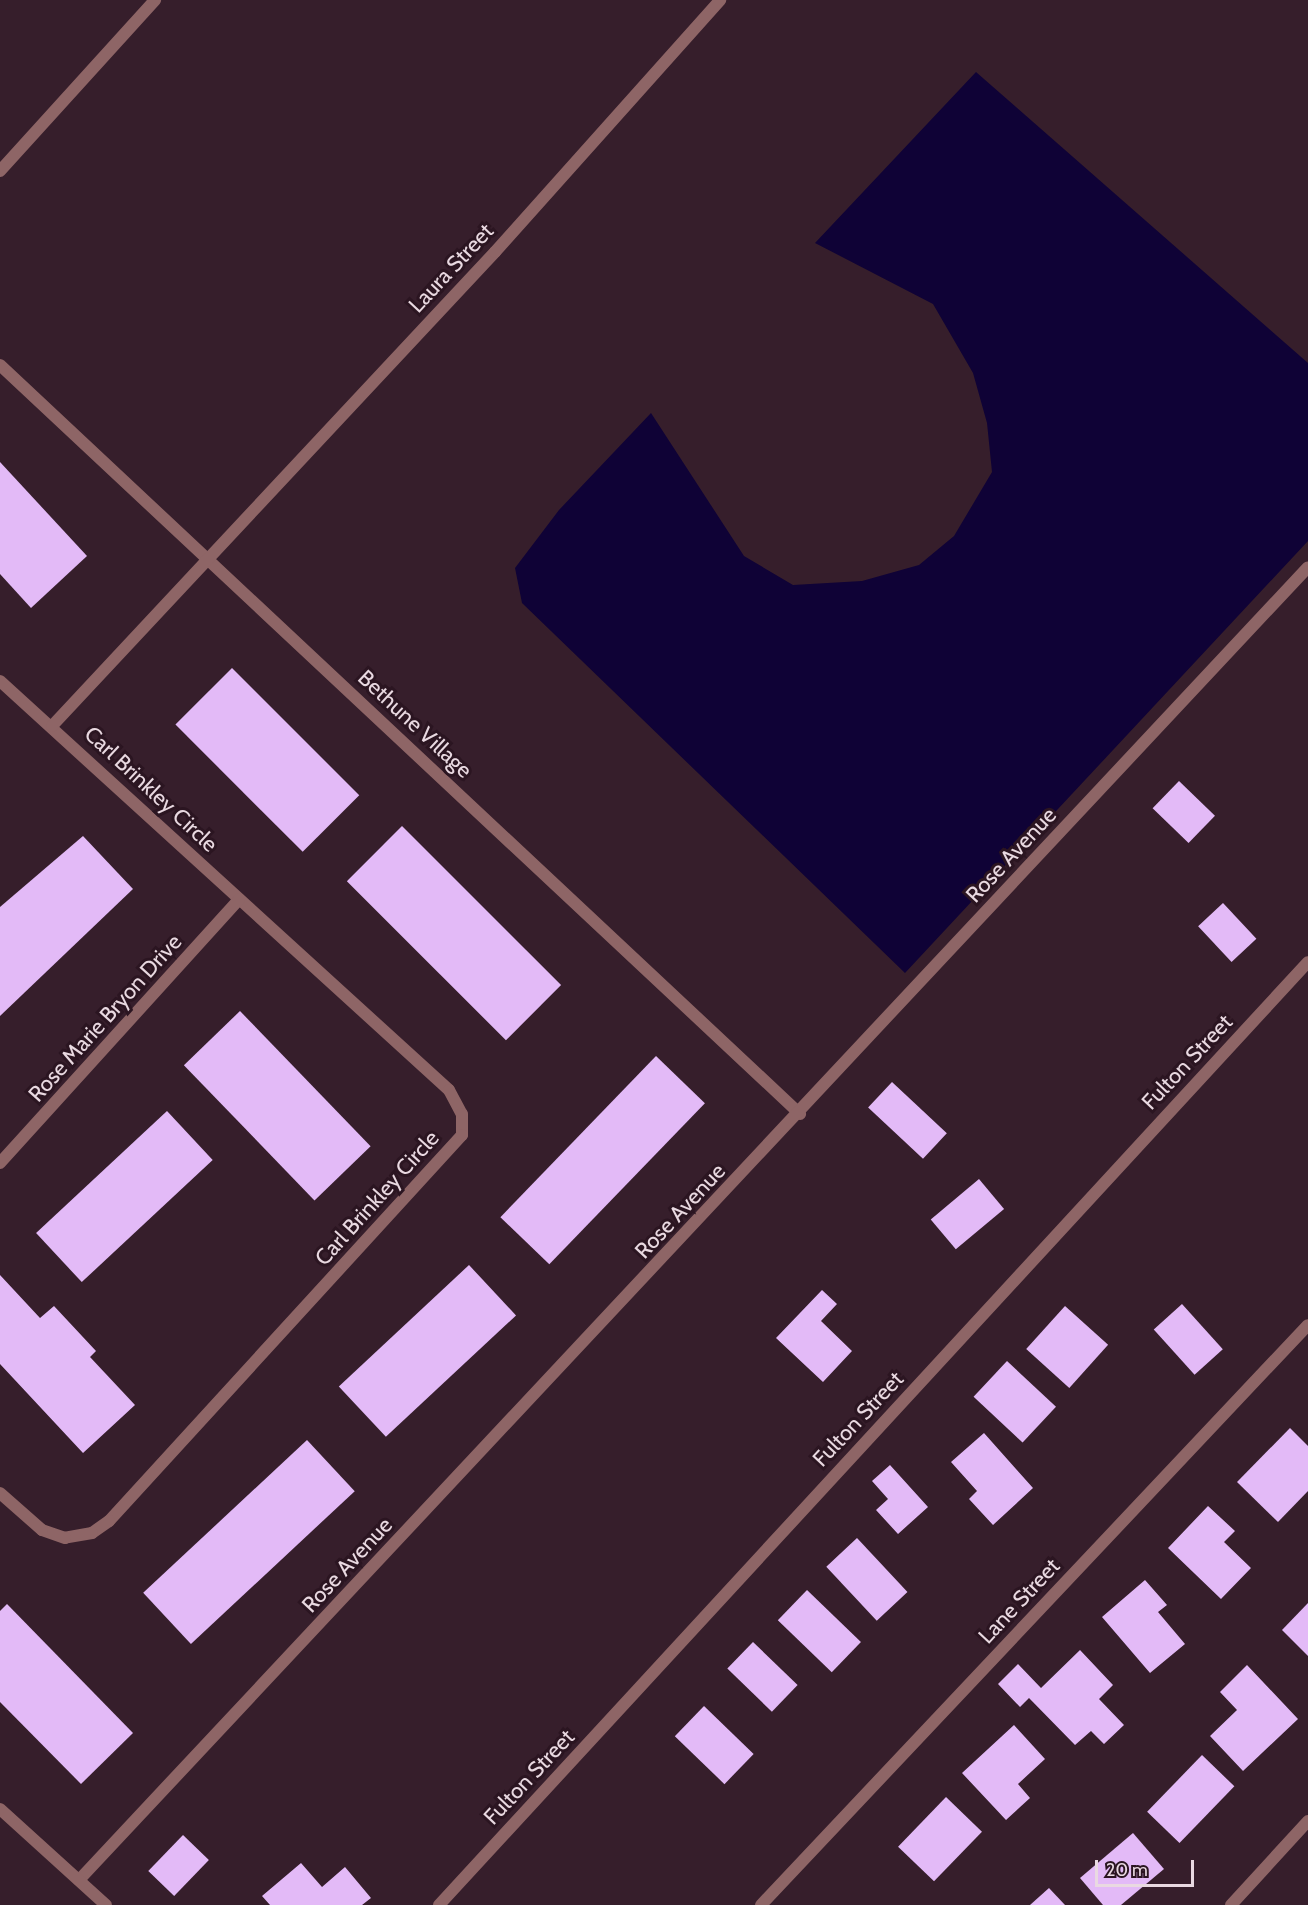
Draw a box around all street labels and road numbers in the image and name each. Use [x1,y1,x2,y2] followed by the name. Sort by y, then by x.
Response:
[403,218,499,318] street label: Laura Street
[353,665,477,783] street label: Bethune Village
[79,721,223,857] street label: Carl Brinkley Circle
[960,802,1062,908] street label: Rose Avenue
[23,929,187,1107] street label: Rose Marie Bryon Drive
[1136,1009,1238,1115] street label: Fulton Street
[310,1125,444,1271] street label: Carl Brinkley Circle
[629,1158,731,1264] street label: Rose Avenue
[807,1366,909,1472] street label: Fulton Street
[296,1512,398,1618] street label: Rose Avenue
[973,1553,1065,1649] street label: Lane Street
[478,1724,580,1830] street label: Fulton Street

